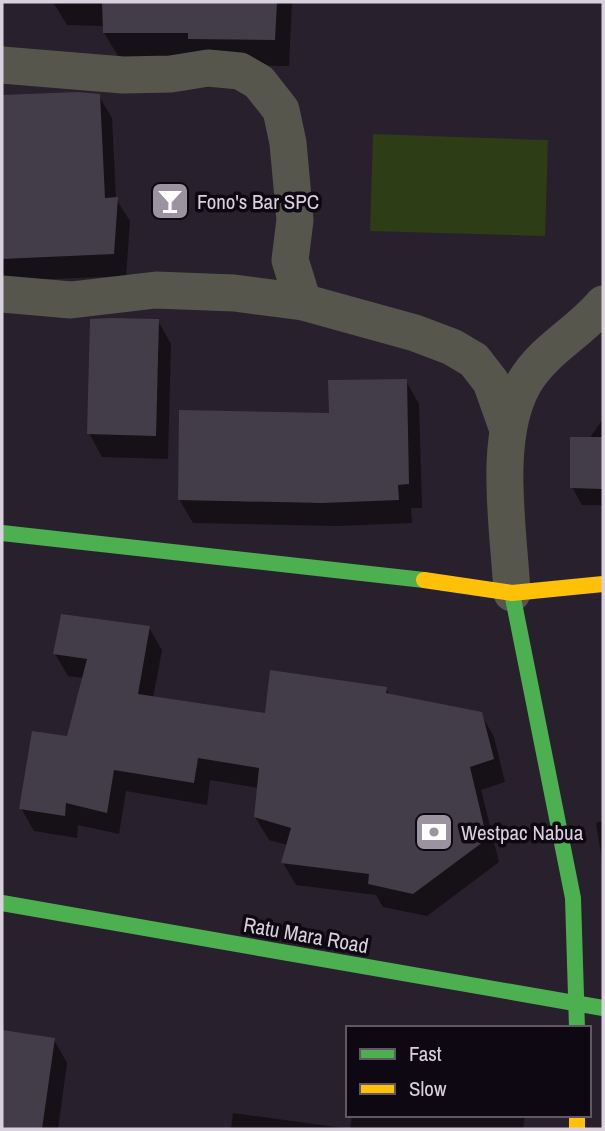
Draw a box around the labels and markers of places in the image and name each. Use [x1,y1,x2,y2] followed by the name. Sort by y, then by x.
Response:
[149,180,191,222] bar icon: Fono's Bar SPC
[197,187,319,216] place label: Fono's Bar SPC
[413,811,455,853] bank icon: Westpac Nabua
[461,818,584,847] place label: Westpac Nabua

